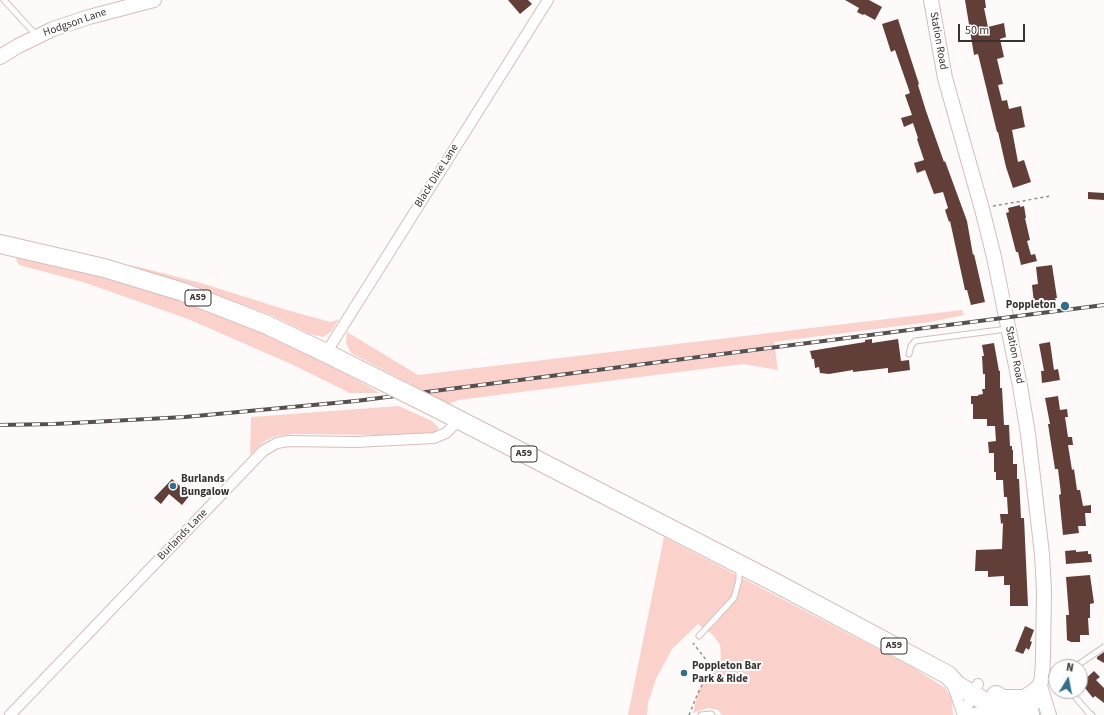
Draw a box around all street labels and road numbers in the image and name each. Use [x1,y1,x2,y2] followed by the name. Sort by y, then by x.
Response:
[42,6,108,40] street label: Hodgson Lane
[926,11,950,71] street label: Station Road
[412,142,462,210] street label: Black Dike Lane
[185,290,211,306] road number: A59
[1002,325,1026,385] street label: Station Road
[511,446,537,462] road number: A59
[155,507,211,563] street label: Burlands Lane
[881,638,907,654] road number: A59

